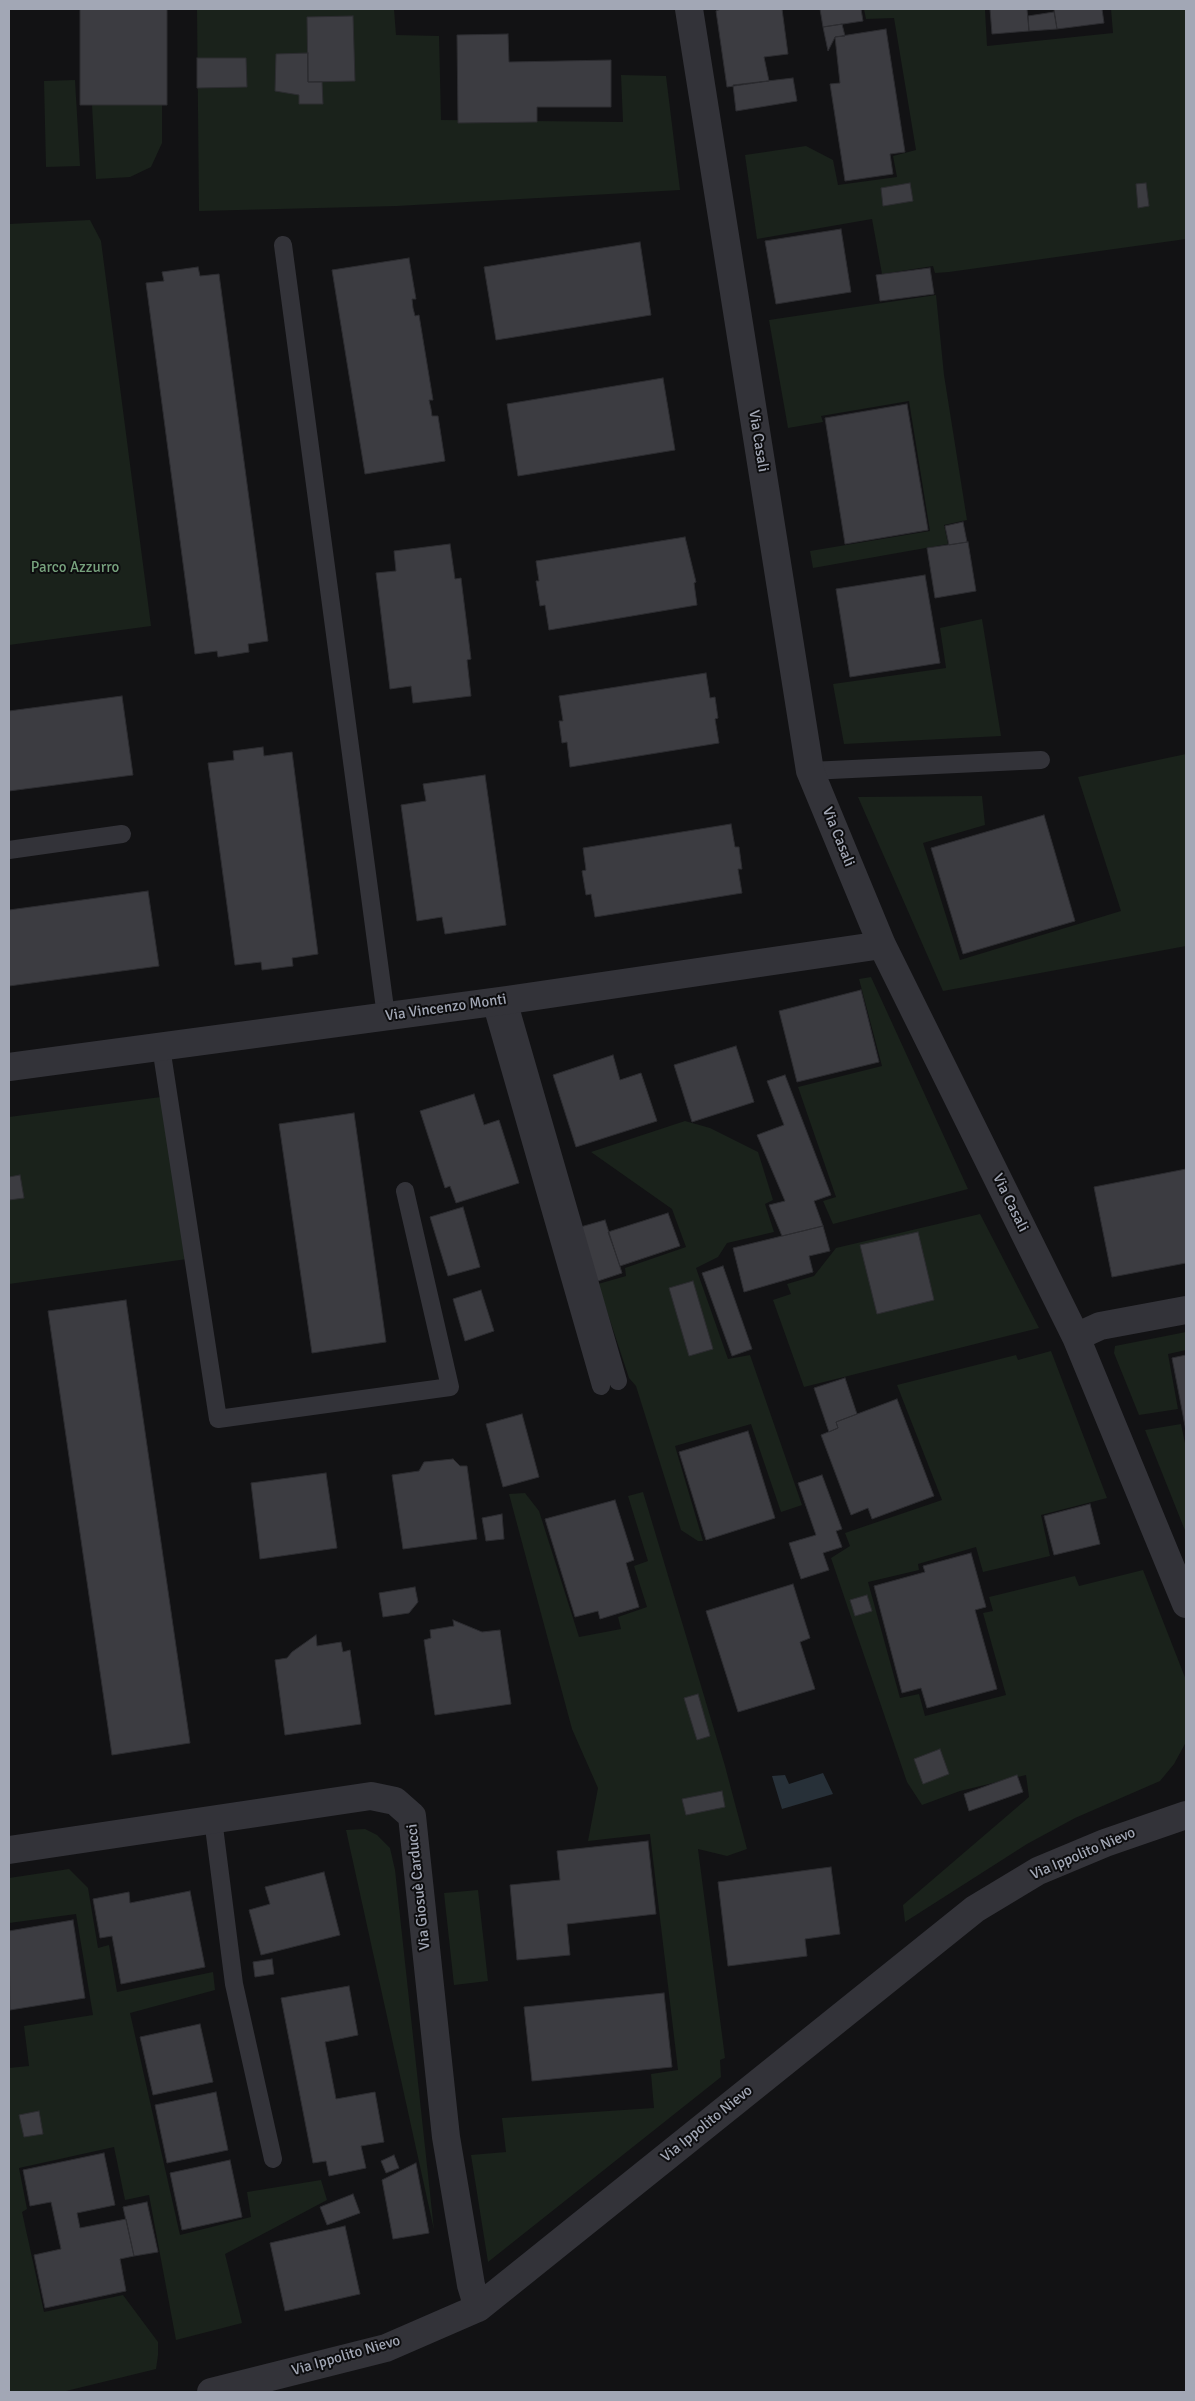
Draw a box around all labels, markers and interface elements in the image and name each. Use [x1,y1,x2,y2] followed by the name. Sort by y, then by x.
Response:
[744,409,772,473] street label: Via Casali
[31,559,119,577] park label: Parco Azzurro
[818,805,858,869] street label: Via Casali
[384,991,508,1025] street label: Via Vincenzo Monti
[988,1171,1032,1235] street label: Via Casali
[403,1823,435,1951] street label: Via Giosuè Carducci
[1028,1824,1138,1884] street label: Via Ippolito Nievo
[658,2082,756,2166] street label: Via Ippolito Nievo
[290,2332,402,2380] street label: Via Ippolito Nievo

